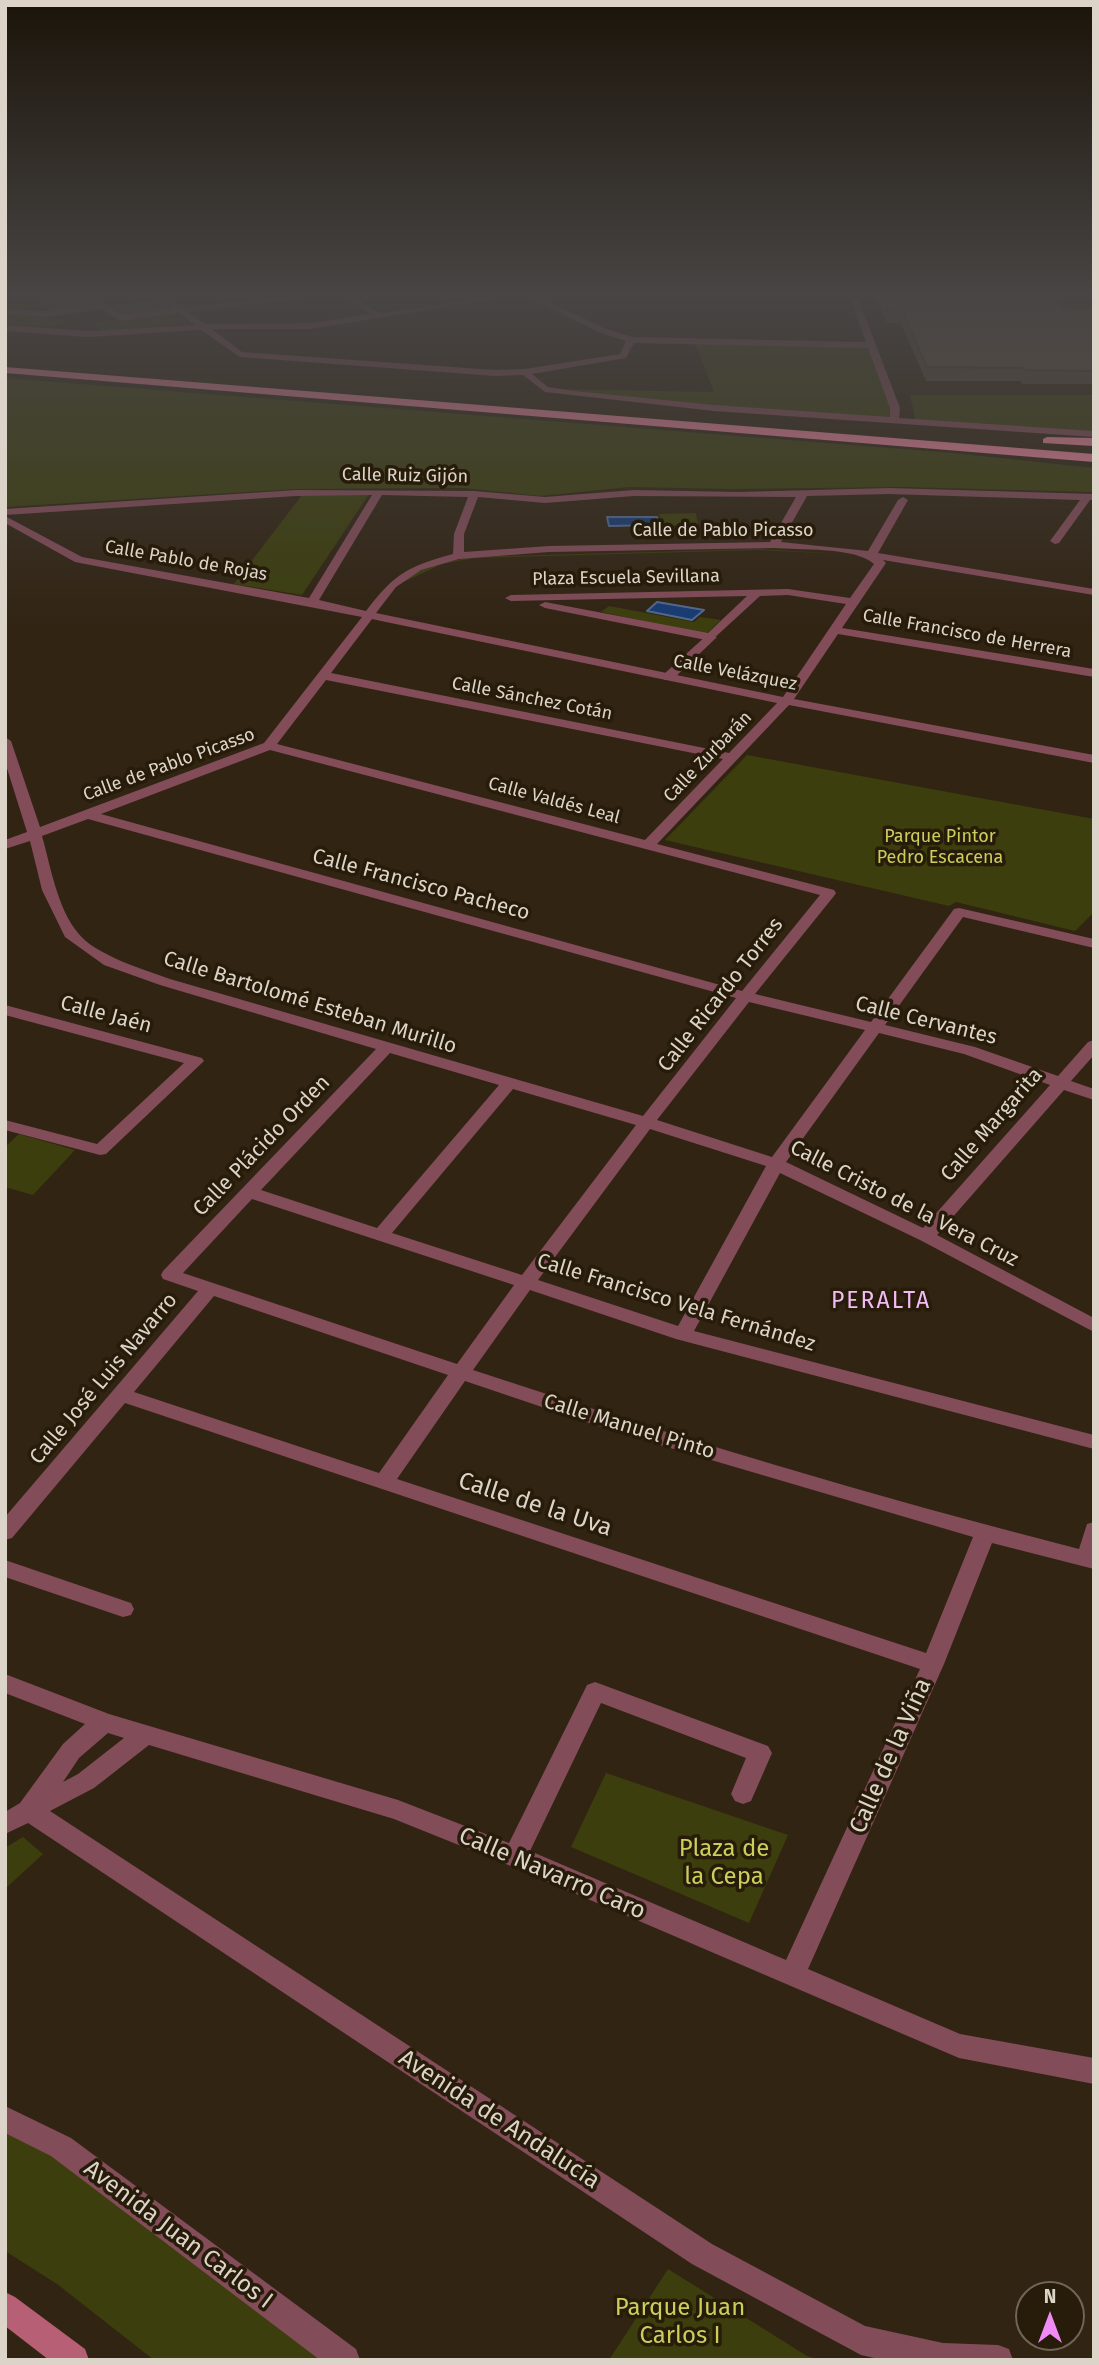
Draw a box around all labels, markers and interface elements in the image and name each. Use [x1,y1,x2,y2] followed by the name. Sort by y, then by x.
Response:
[342,464,468,488] street label: Calle Ruiz Gijón
[632,520,814,542] street label: Calle de Pablo Picasso
[103,536,269,586] street label: Calle Pablo de Rojas
[532,566,720,590] street label: Plaza Escuela Sevillana
[861,605,1073,663] street label: Calle Francisco de Herrera
[671,650,799,696] street label: Calle Velázquez
[450,673,614,725] street label: Calle Sánchez Cotán
[659,707,757,807] street label: Calle Zurbarán
[80,724,258,806] street label: Calle de Pablo Picasso
[486,773,622,829] street label: Calle Valdés Leal
[877,826,1003,868] park label: Parque Pintor Pedro Escacena
[310,844,532,926] street label: Calle Francisco Pacheco
[653,913,789,1077] street label: Calle Ricardo Torres
[160,946,460,1060] street label: Calle Bartolomé Esteban Murillo
[58,991,154,1039] street label: Calle Jaén
[853,991,999,1051] street label: Calle Cervantes
[936,1063,1048,1187] street label: Calle Margarita
[188,1070,336,1222] street label: Calle Plácido Orden
[786,1135,1022,1273] street label: Calle Cristo de la Vera Cruz
[534,1249,818,1357] street label: Calle Francisco Vela Fernández
[25,1288,183,1470] street label: Calle José Luis Navarro
[832,1288,930,1316] district label: PERALTA
[540,1389,718,1465] street label: Calle Manuel Pinto
[455,1467,615,1543] street label: Calle de la Uva
[844,1674,938,1838] street label: Calle de la Viña
[454,1822,650,1926] street label: Calle Navarro Caro
[679,1835,769,1891] park label: Plaza de la Cepa
[393,2044,605,2196] street label: Avenida de Andalucía
[78,2155,278,2315] street label: Avenida Juan Carlos I
[1015,2281,1085,2351] north arrow
[1044,2285,1056,2308] text: N
[615,2294,745,2350] park label: Parque Juan Carlos I

